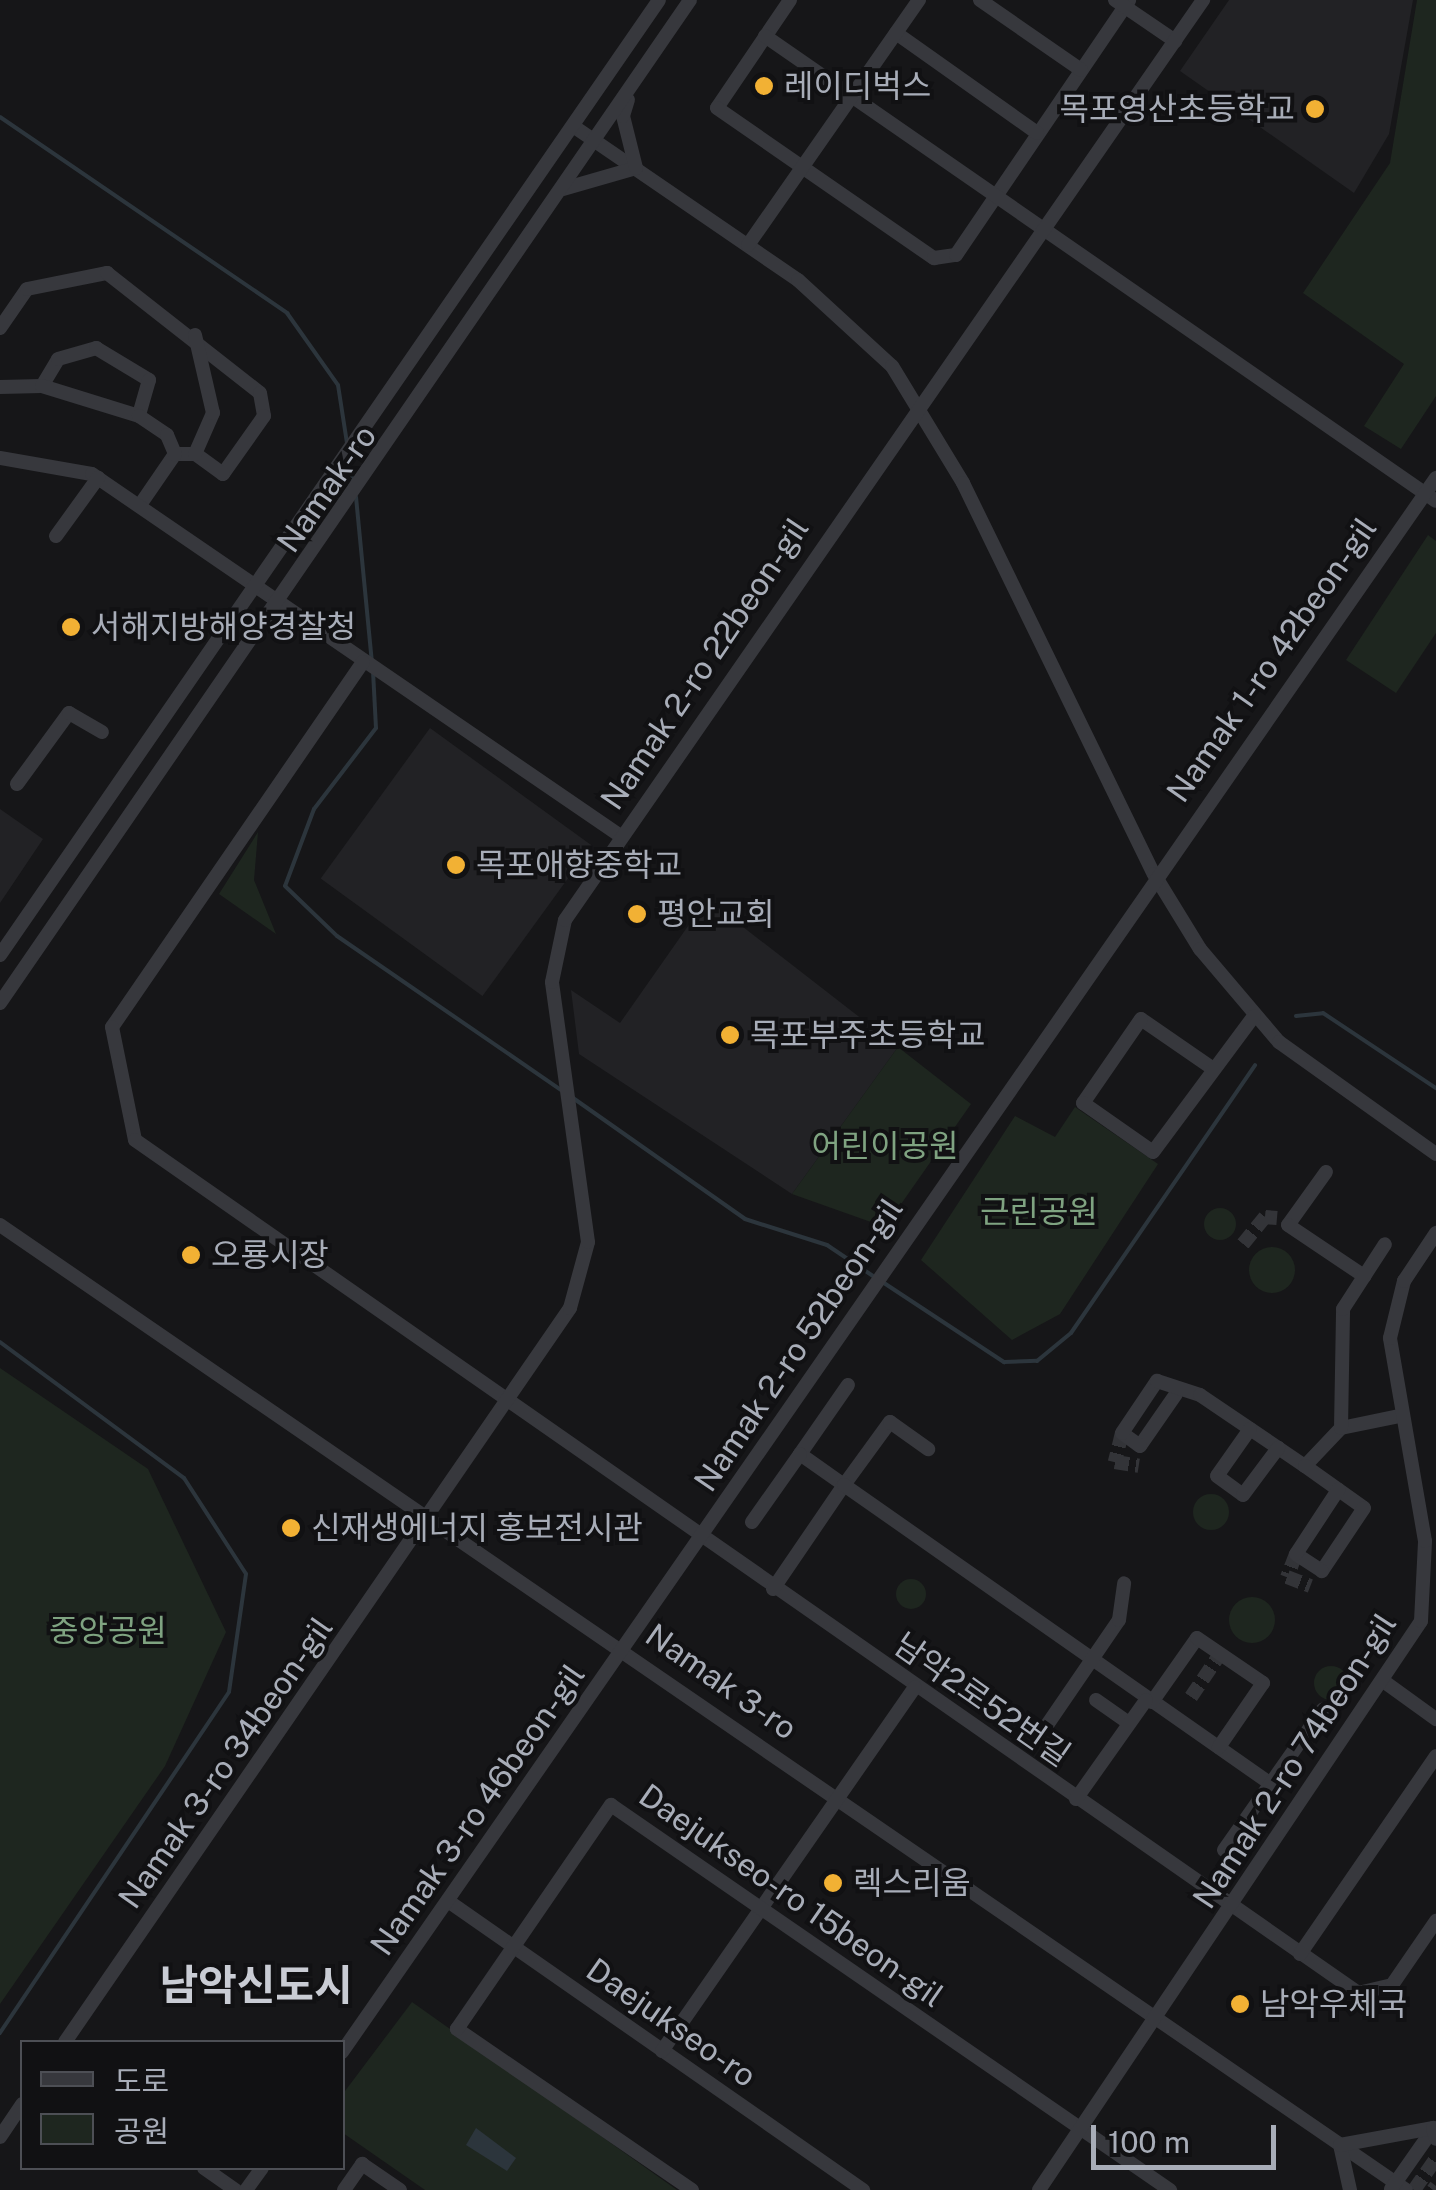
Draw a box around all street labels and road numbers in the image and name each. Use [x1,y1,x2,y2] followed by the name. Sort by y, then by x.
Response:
[269,418,385,560] street label: Namak-ro
[1159,510,1385,810] street label: Namak 1-ro 42beon-gil
[593,511,817,817] street label: Namak 2-ro 22beon-gil
[687,1191,911,1499] street label: Namak 2-ro 52beon-gil
[1185,1606,1405,1916] street label: Namak 2-ro 74beon-gil
[111,1610,341,1916] street label: Namak 3-ro 34beon-gil
[638,1616,804,1748] street label: Namak 3-ro
[887,1625,1077,1775] street label: 남악2로52번길
[363,1657,593,1963] street label: Namak 3-ro 46beon-gil
[631,1776,951,2016] street label: Daejukseo-ro 15beon-gil
[579,1951,763,2095] street label: Daejukseo-ro

